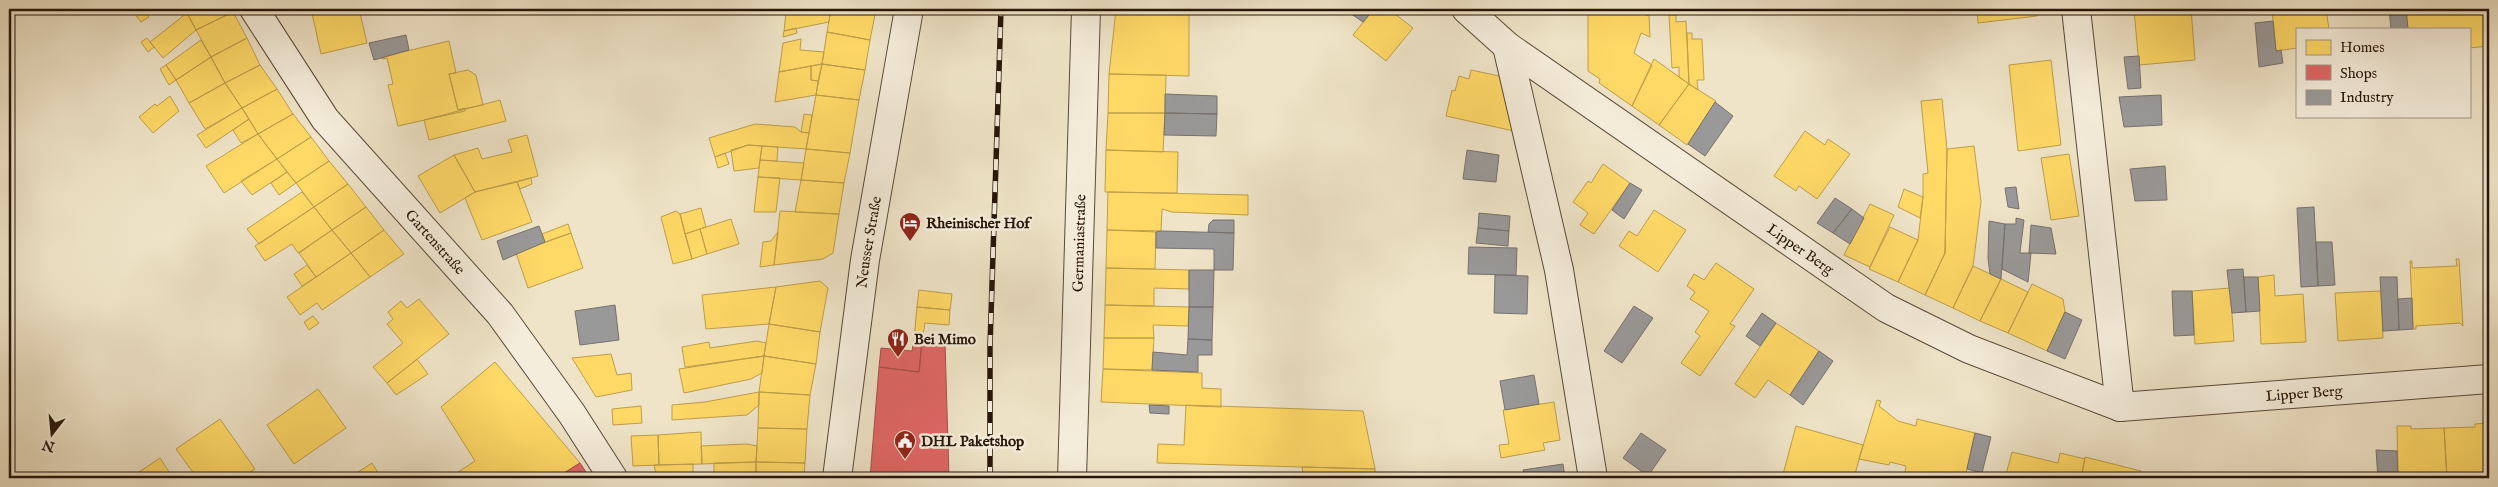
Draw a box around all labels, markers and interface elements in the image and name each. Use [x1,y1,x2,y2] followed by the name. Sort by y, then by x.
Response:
[2296,28,2470,118] legend
[2340,38,2384,57] text: Homes
[2340,64,2377,83] text: Shops
[2340,88,2394,107] text: Industry
[1068,194,1090,292] street label: Germaniastraße
[852,195,886,289] street label: Neusser Straße
[401,205,469,278] street label: Gartenstraße
[898,211,922,242] hotel icon: Rheinischer Hof
[926,214,1032,233] place label: Rheinischer Hof
[1763,219,1838,279] street label: Lipper Berg
[886,327,910,358] restaurant icon: Bei Mimo
[914,330,976,349] place label: Bei Mimo
[2265,381,2344,405] street label: Lipper Berg
[28,410,78,460] north arrow
[893,429,917,460] public building icon: DHL Paketshop
[921,432,1024,451] place label: DHL Paketshop
[40,435,58,456] text: N

